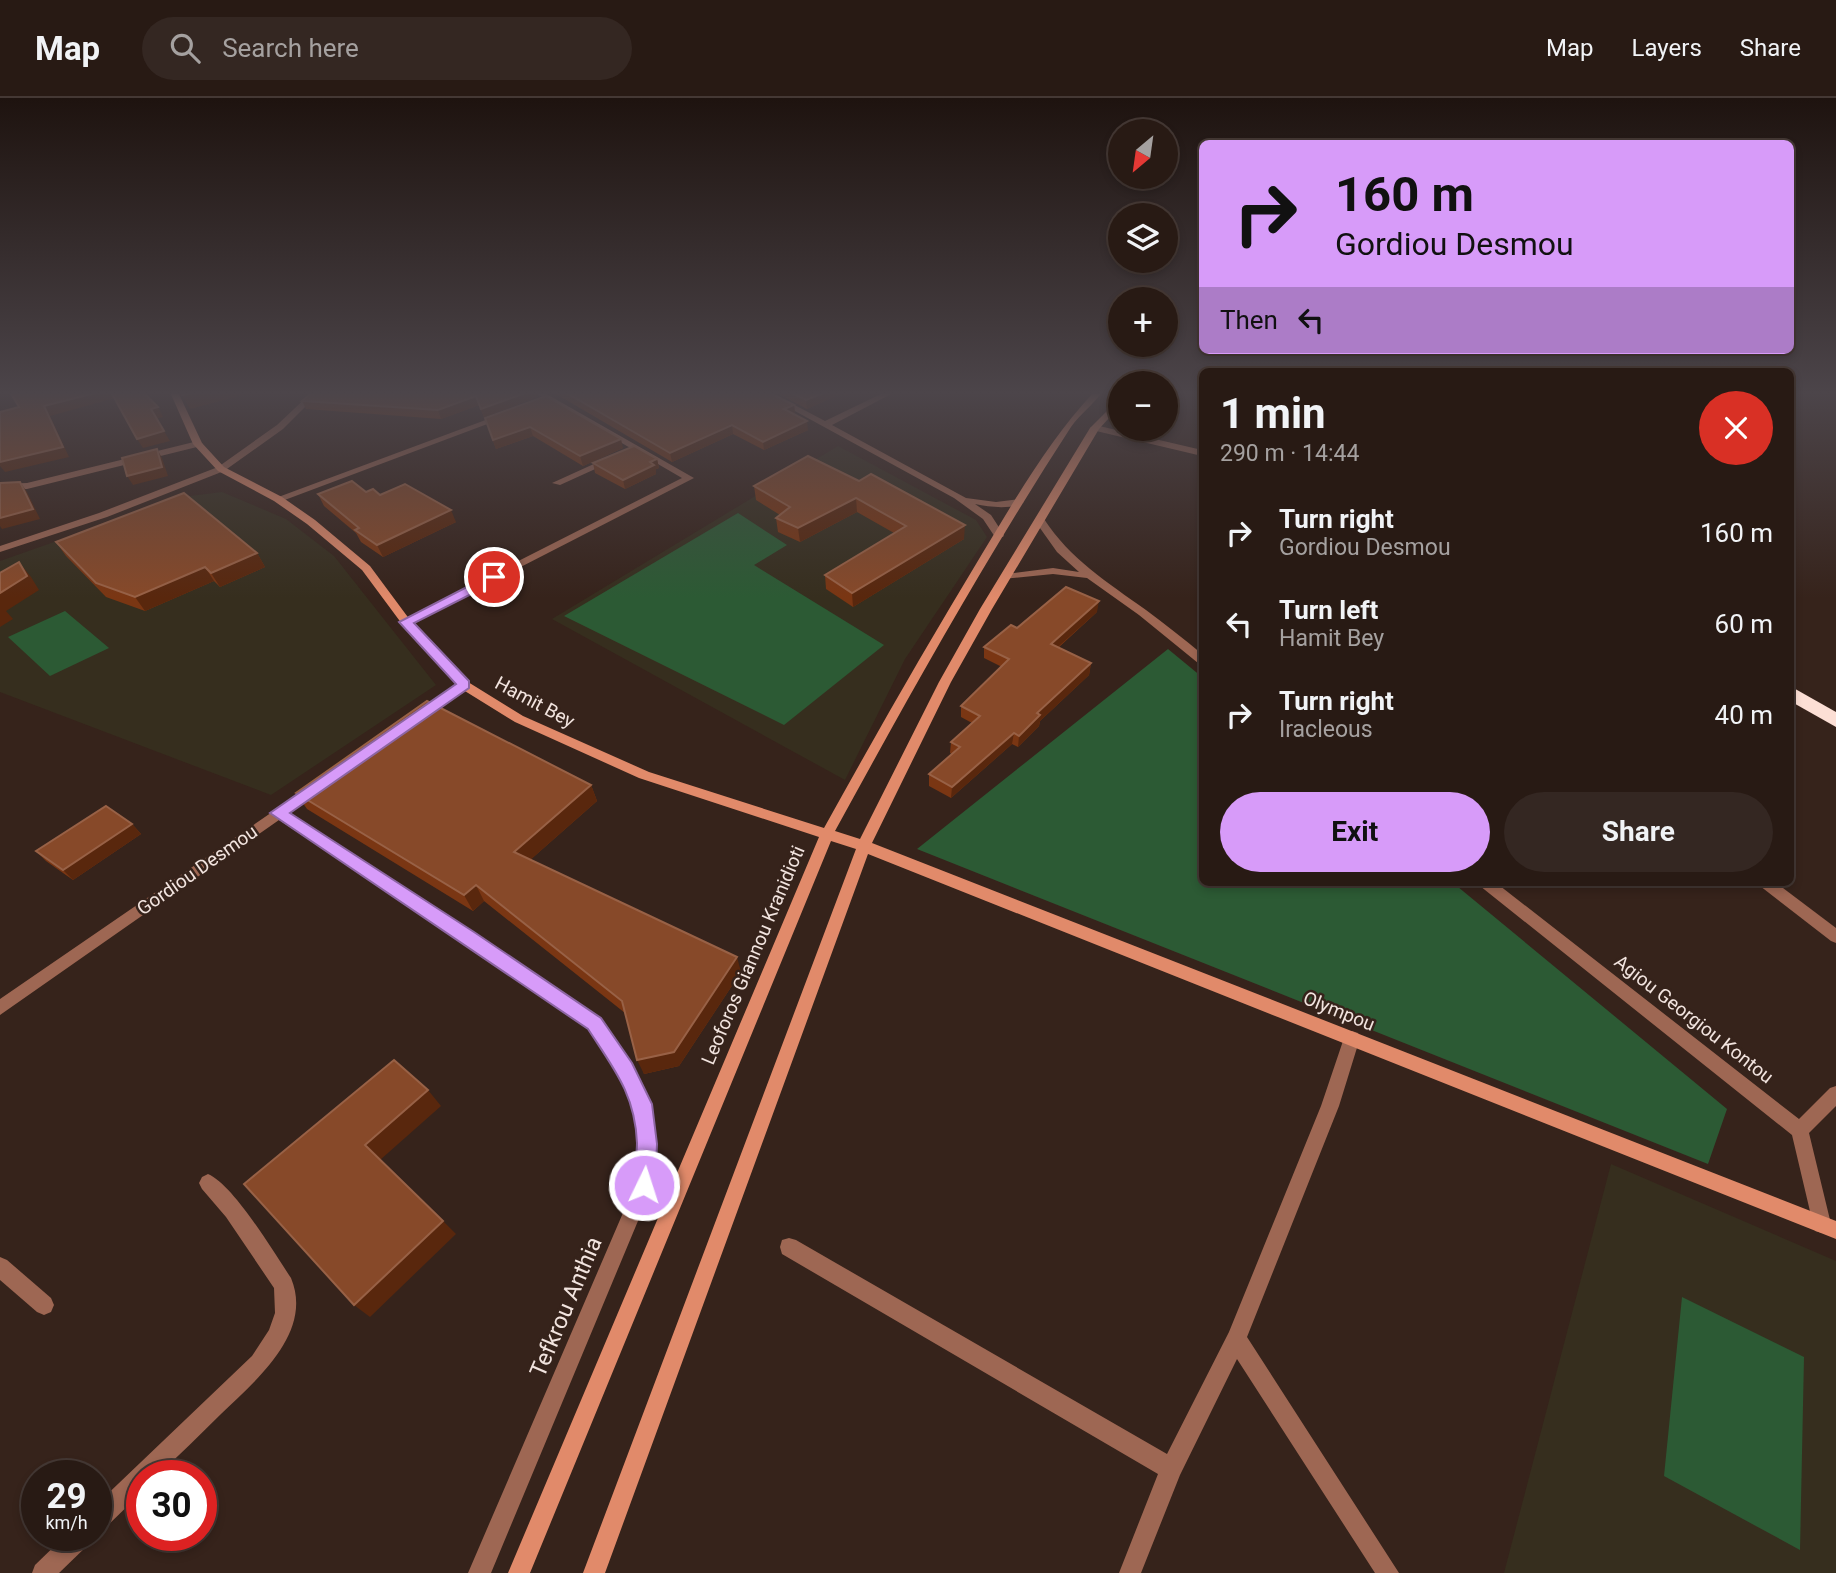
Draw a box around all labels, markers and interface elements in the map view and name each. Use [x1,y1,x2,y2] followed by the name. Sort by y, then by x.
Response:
[142,17,632,80] search box
[35,29,100,68] text: Map
[166,29,204,67] icon: search
[222,33,359,63] text: Search here
[1546,34,1594,62] text: Map
[1632,34,1702,62] text: Layers
[1740,34,1801,62] text: Share
[1108,119,1178,189] north arrow
[1108,119,1178,441] map controls
[1335,166,1474,223] text: 160 m
[1220,168,1311,259] icon: right
[1108,203,1178,273] button: layers
[1335,225,1574,263] text: Gordiou Desmou
[1108,287,1178,357] button: +
[1292,301,1330,339] icon: left
[1220,305,1278,335] text: Then
[1108,371,1178,441] button: −
[1220,389,1326,438] text: 1 min
[1699,391,1773,465] button: close
[1220,440,1359,467] text: 290 m · 14:44
[1279,504,1394,534] text: Turn right
[1220,514,1258,552] icon: right
[1700,518,1773,548] text: 160 m
[1279,534,1451,561] text: Gordiou Desmou
[464,547,524,607] pin
[475,558,513,596] icon: arrive
[1279,595,1378,625] text: Turn left
[1220,605,1258,643] icon: left
[1715,609,1773,639] text: 60 m
[1279,625,1384,652] text: Hamit Bey
[491,671,579,733] street label: Hamit Bey
[1279,686,1394,716] text: Turn right
[1220,696,1258,734] icon: right
[1715,700,1773,730] text: 40 m
[1279,716,1373,743] text: Iracleous
[1220,792,1490,872] button: Exit
[1504,792,1773,872] button: Share
[132,820,262,920] street label: Gordiou Desmou
[696,842,810,1068] street label: Leoforos Giannou Kranidioti
[1610,950,1778,1088] street label: Agiou Georgiou Kontou
[1300,986,1378,1036] street label: Olympou
[607,1148,681,1222] position arrow
[524,1233,608,1381] street label: Tefkrou Anthia
[126,1460,217,1551] speed limit sign: 30
[46,1476,87,1517] text: 29
[45,1512,88,1533] text: km/h

